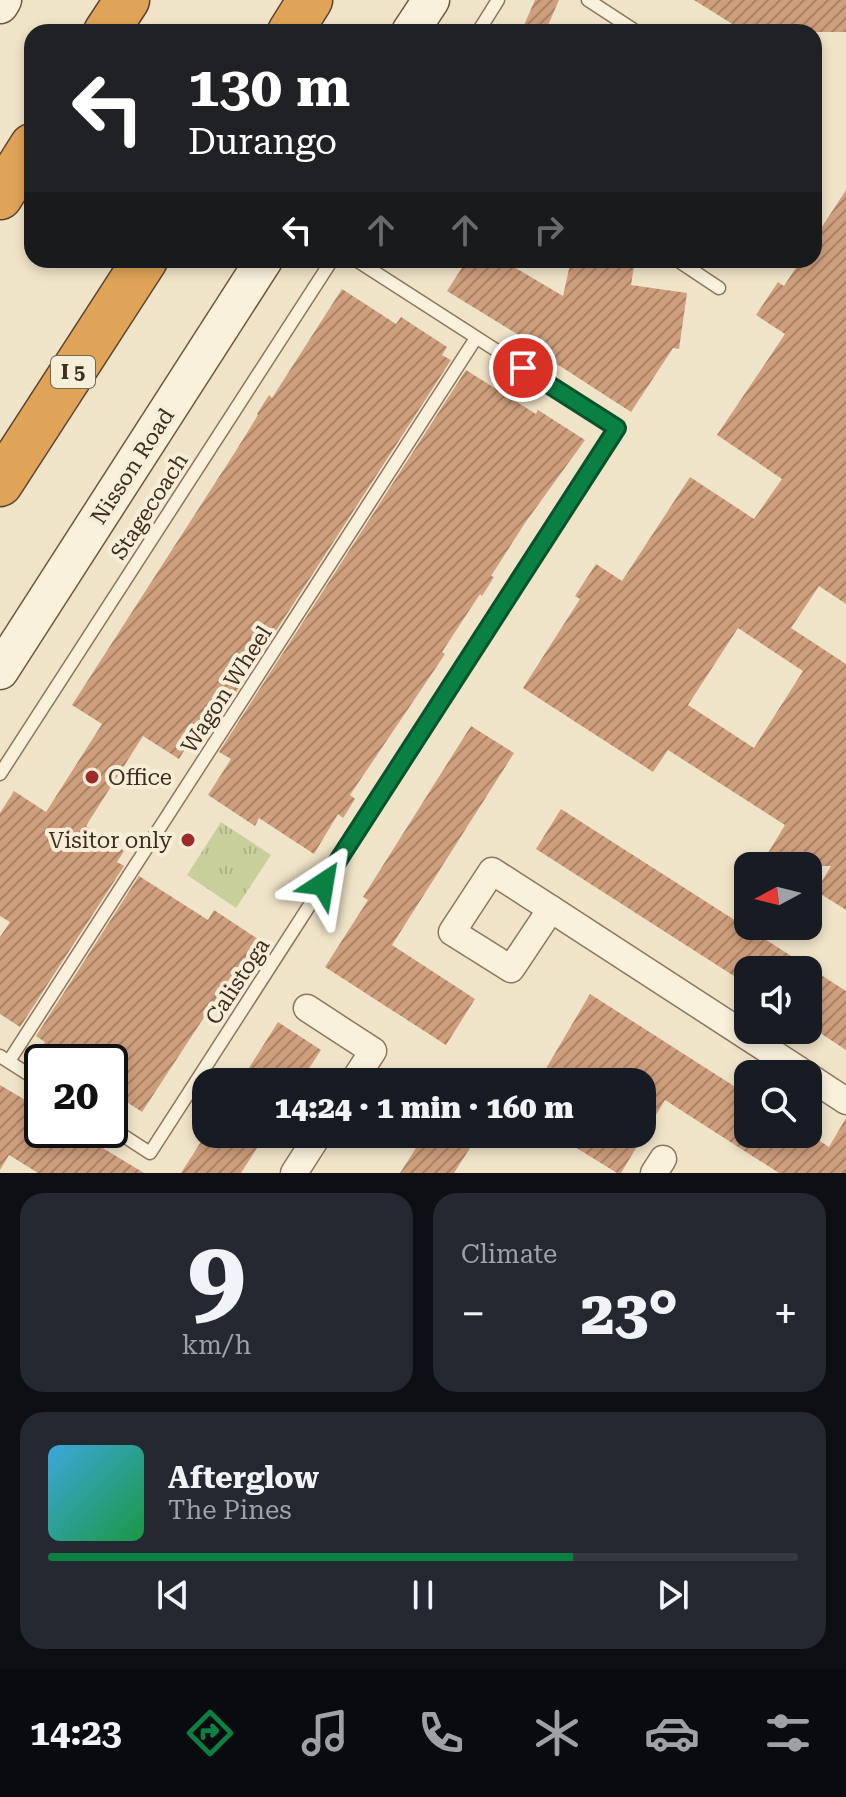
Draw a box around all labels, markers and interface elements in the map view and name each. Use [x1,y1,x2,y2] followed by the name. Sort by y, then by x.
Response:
[188,54,350,120] text: 130 m
[56,56,160,160] icon: left
[188,121,337,163] text: Durango
[275,208,319,252] icon: left
[359,208,403,252] icon: ahead
[443,208,487,252] icon: ahead
[527,208,571,252] icon: right
[489,334,557,402] pin
[501,346,545,390] icon: arrive
[51,356,95,388] road number: I 5
[86,404,179,529] street label: Nisson Road
[106,448,193,564] street label: Stagecoach
[176,621,277,757] street label: Wagon Wheel
[108,765,172,790] place label: Office
[83,768,101,786] marker: Office
[49,828,172,853] place label: Visitor only
[179,831,197,849] marker: Visitor only
[281,842,365,926] position arrow
[734,852,822,940] north arrow
[734,852,822,1148] map controls
[200,934,275,1029] street label: Calistoga
[734,956,822,1044] button: sound
[24,1044,128,1148] speed limit sign: 20
[734,1060,822,1148] button: search
[274,1090,574,1125] text: 14:24 · 1 min · 160 m
[187,1217,246,1338] text: 9
[461,1239,557,1269] text: Climate
[581,1278,678,1349] text: 23°
[461,1288,486,1340] text: −
[773,1288,798,1340] text: +
[182,1330,251,1360] text: km/h
[168,1460,319,1495] text: Afterglow
[168,1495,292,1525] text: The Pines
[151,1573,195,1617] icon: previous
[401,1573,445,1617] icon: pause
[651,1573,695,1617] icon: next
[182,1705,238,1761] icon: directions
[297,1705,353,1761] icon: music
[413,1705,469,1761] icon: phone
[529,1705,585,1761] icon: climate
[644,1705,700,1761] icon: car
[760,1705,816,1761] icon: filters
[30,1712,122,1754] text: 14:23

